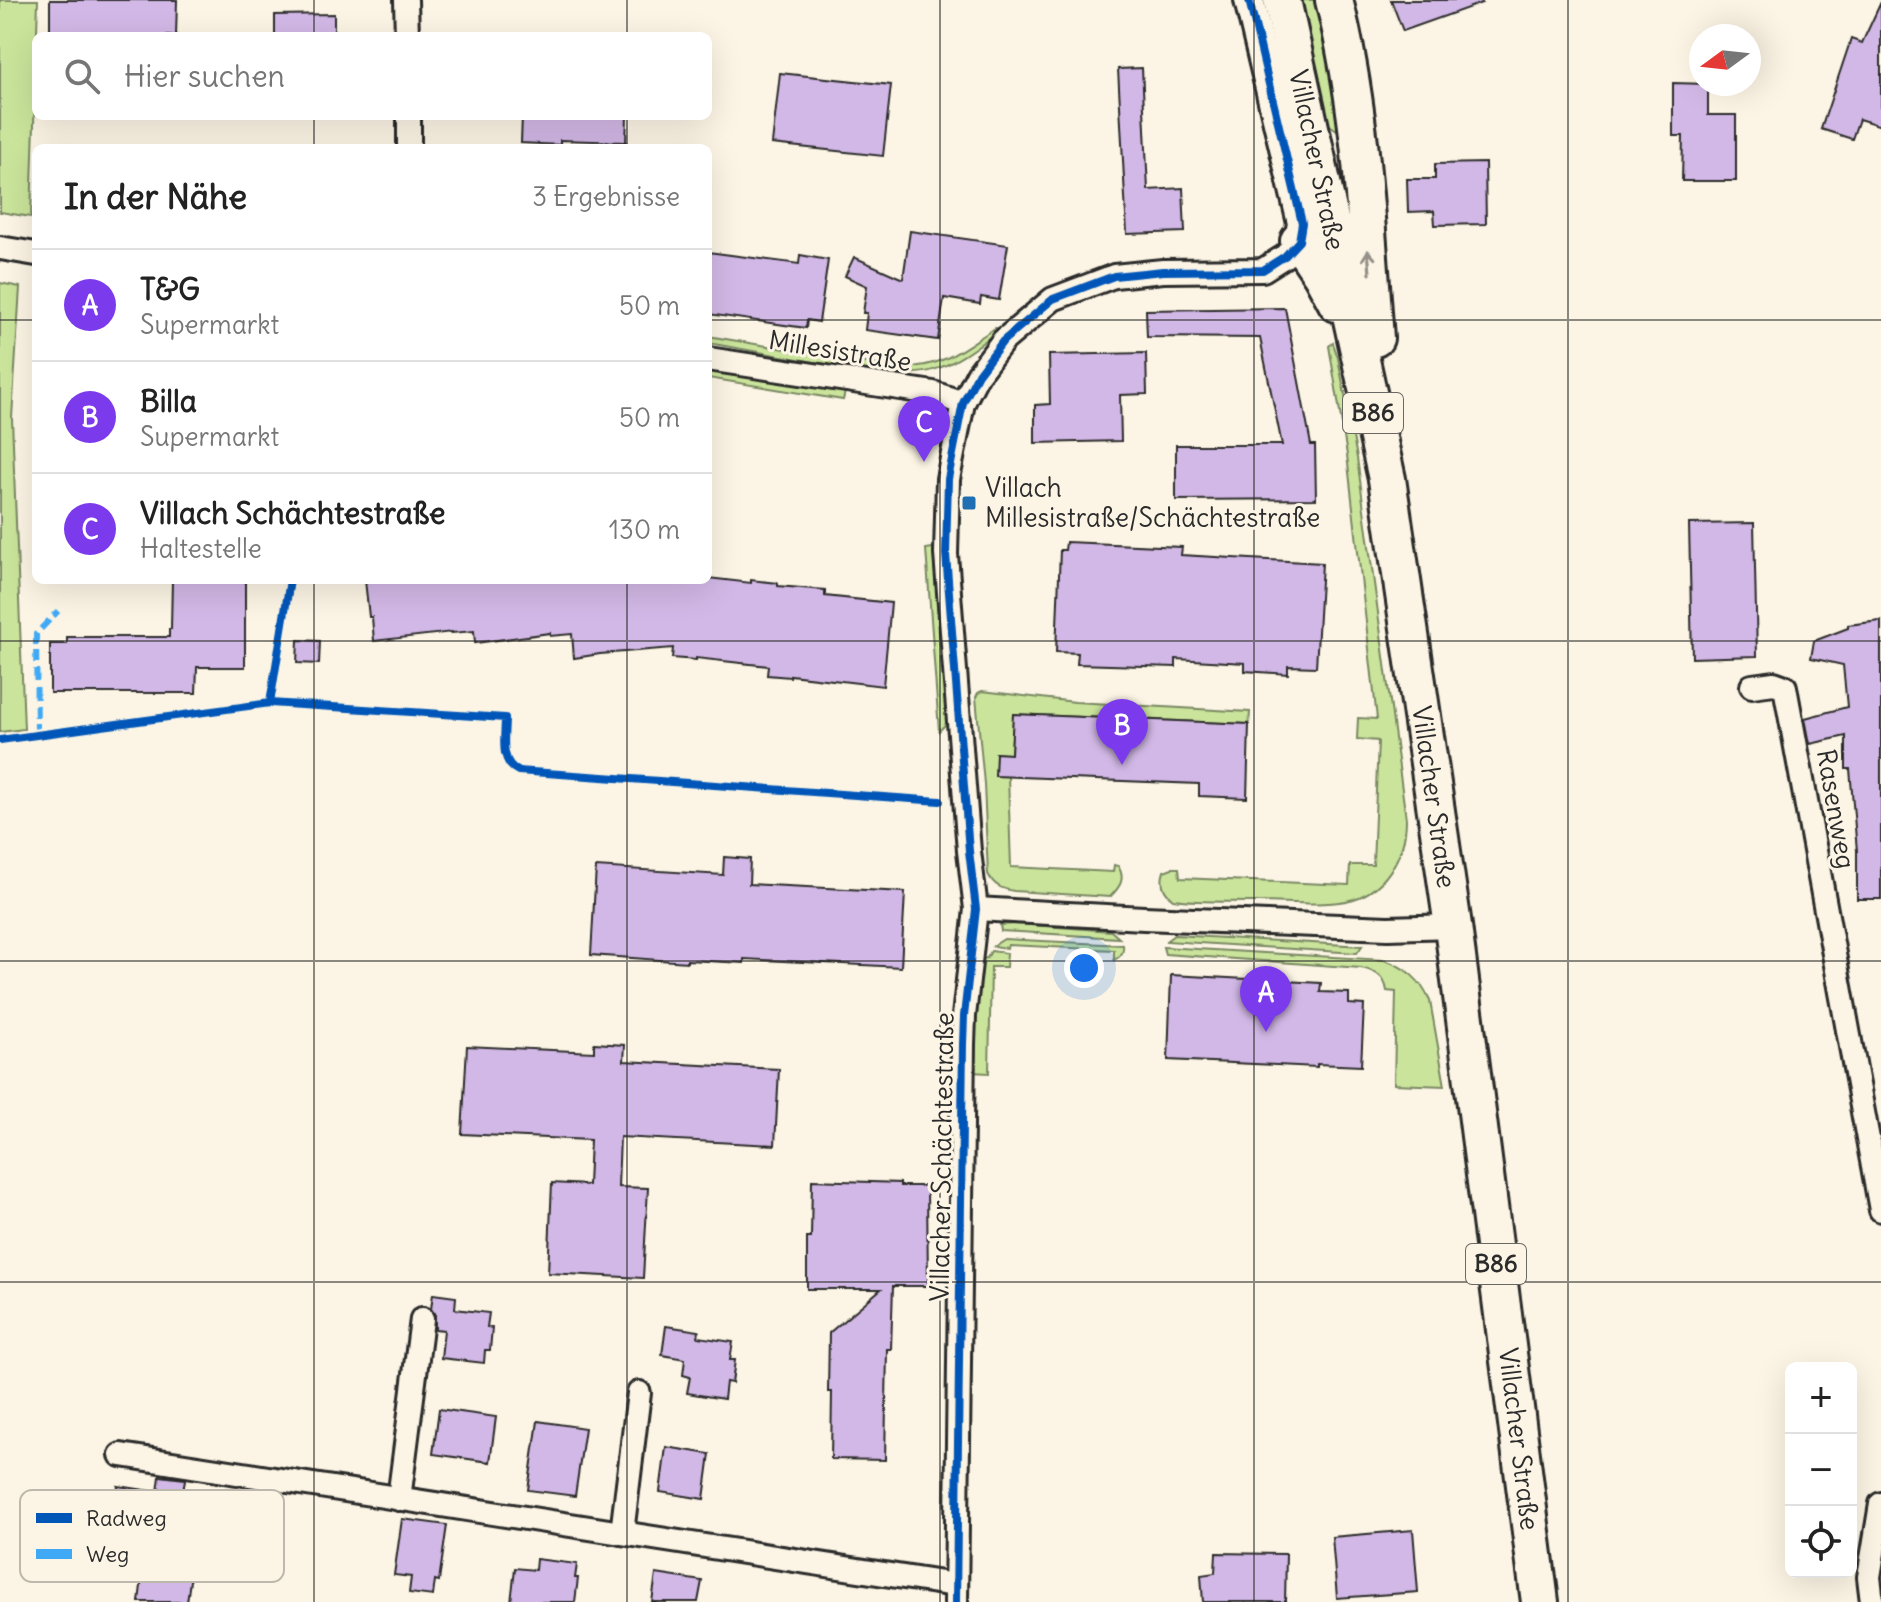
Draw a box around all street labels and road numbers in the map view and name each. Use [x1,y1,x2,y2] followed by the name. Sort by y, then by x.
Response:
[1282,67,1353,253] street label: Villacher Straße
[766,323,914,378] street label: Millesistraße
[1343,393,1403,433] road number: B86
[1405,704,1464,890] street label: Villacher Straße
[1810,746,1863,871] street label: Rasenweg
[922,1012,961,1302] street label: Villacher Schächtestraße
[1466,1244,1526,1284] road number: B86
[1492,1346,1547,1532] street label: Villacher Straße

